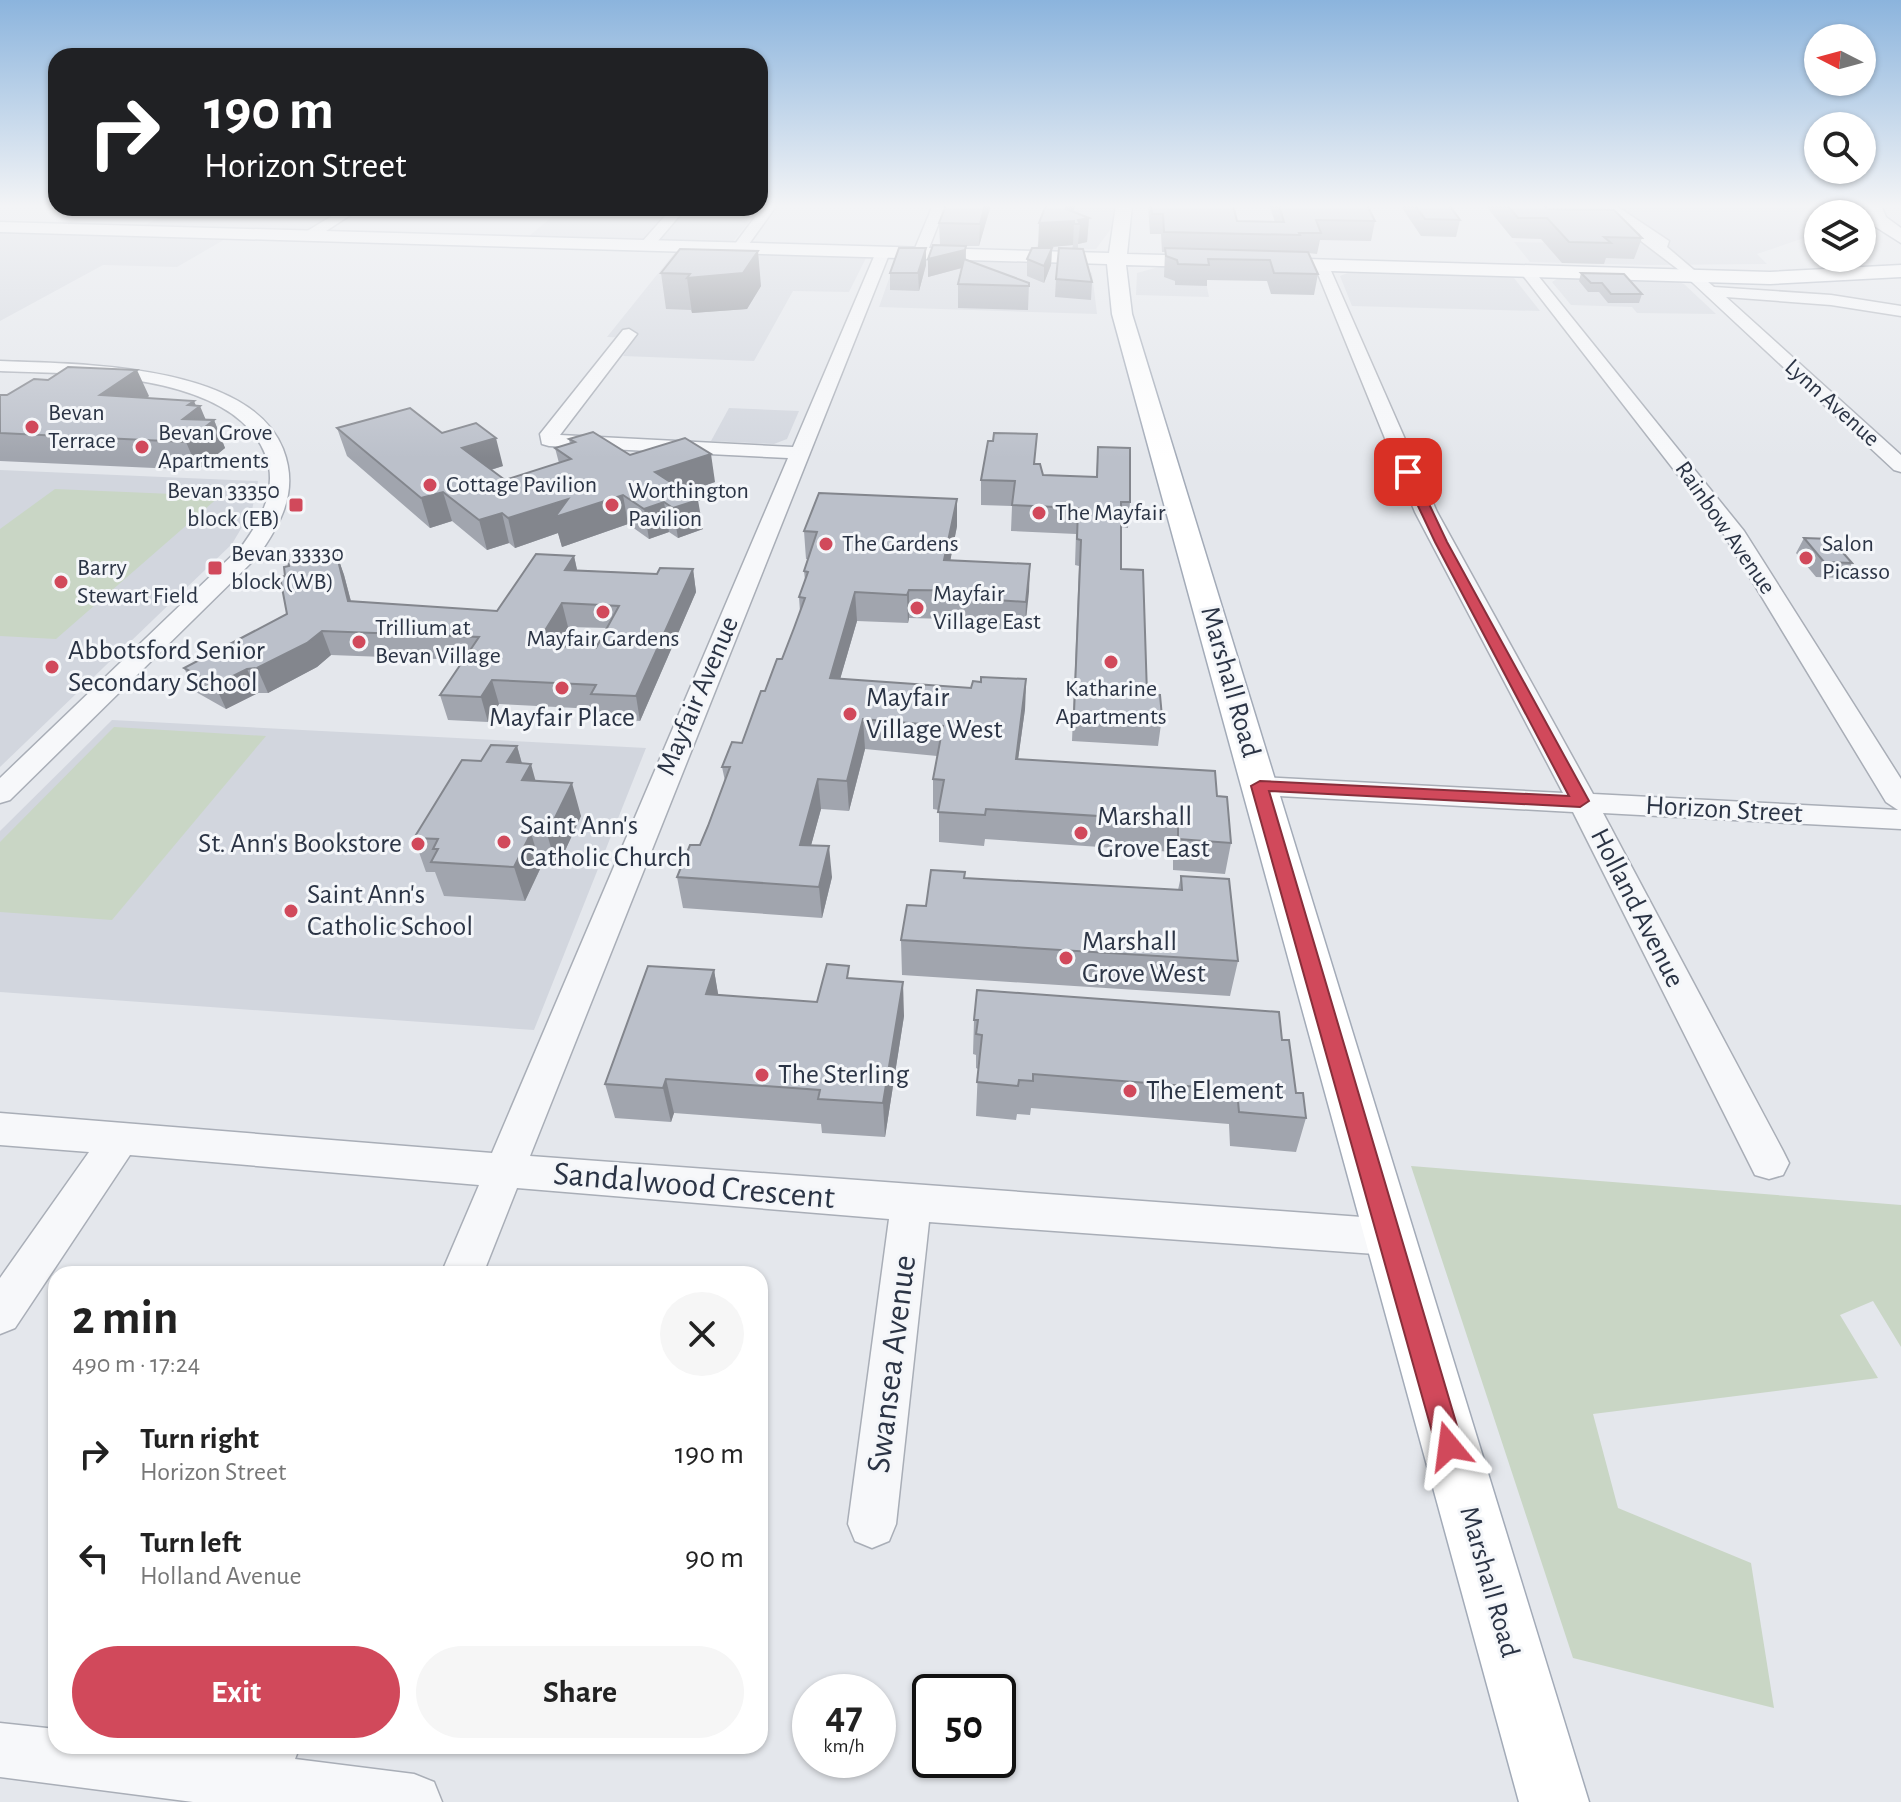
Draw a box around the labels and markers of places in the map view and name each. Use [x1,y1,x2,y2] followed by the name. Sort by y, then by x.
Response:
[48,401,116,453] place label: Bevan Terrace
[23,418,41,436] marker: Bevan Terrace
[158,421,273,473] place label: Bevan Grove Apartments
[133,438,151,456] marker: Bevan Grove Apartments
[1374,438,1442,506] pin
[446,473,597,497] place label: Cottage Pavilion
[421,476,439,494] marker: Cottage Pavilion
[167,479,280,531] place label: Bevan 33350 block (EB)
[628,479,749,531] place label: Worthington Pavilion
[287,496,305,514] marker: Bevan 33350 block (EB)
[603,496,621,514] marker: Worthington Pavilion
[1055,501,1166,525] place label: The Mayfair
[1030,504,1048,522] marker: The Mayfair
[842,532,959,556] place label: The Gardens
[1822,532,1890,584] place label: Salon Picasso
[817,535,835,553] marker: The Gardens
[231,542,344,594] place label: Bevan 33330 block (WB)
[1797,549,1815,567] marker: Salon Picasso
[77,556,198,608] place label: Barry Stewart Field
[206,559,224,577] marker: Bevan 33330 block (WB)
[52,573,70,591] marker: Barry Stewart Field
[933,582,1041,634] place label: Mayfair Village East
[908,599,926,617] marker: Mayfair Village East
[594,603,612,621] marker: Mayfair Gardens
[375,616,501,668] place label: Trillium at Bevan Village
[527,627,679,651] place label: Mayfair Gardens
[350,633,368,651] marker: Trillium at Bevan Village
[68,637,265,697] place label: Abbotsford Senior Secondary School
[1102,653,1120,671] marker: Katharine Apartments
[43,658,61,676] marker: Abbotsford Senior Secondary School
[1055,677,1167,729] place label: Katharine Apartments
[553,679,571,697] marker: Mayfair Place
[866,684,1003,744] place label: Mayfair Village West
[489,704,635,732] place label: Mayfair Place
[841,705,859,723] marker: Mayfair Village West
[1097,803,1210,863] place label: Marshall Grove East
[520,812,691,872] place label: Saint Ann's Catholic Church
[1072,824,1090,842] marker: Marshall Grove East
[198,830,402,858] place label: St. Ann's Bookstore
[495,833,513,851] marker: Saint Ann's Catholic Church
[409,835,427,853] marker: St. Ann's Bookstore
[307,881,473,941] place label: Saint Ann's Catholic School
[282,902,300,920] marker: Saint Ann's Catholic School
[1082,928,1206,988] place label: Marshall Grove West
[1057,949,1075,967] marker: Marshall Grove West
[778,1061,909,1089] place label: The Sterling
[753,1066,771,1084] marker: The Sterling
[1146,1077,1284,1105] place label: The Element
[1121,1082,1139,1100] marker: The Element

